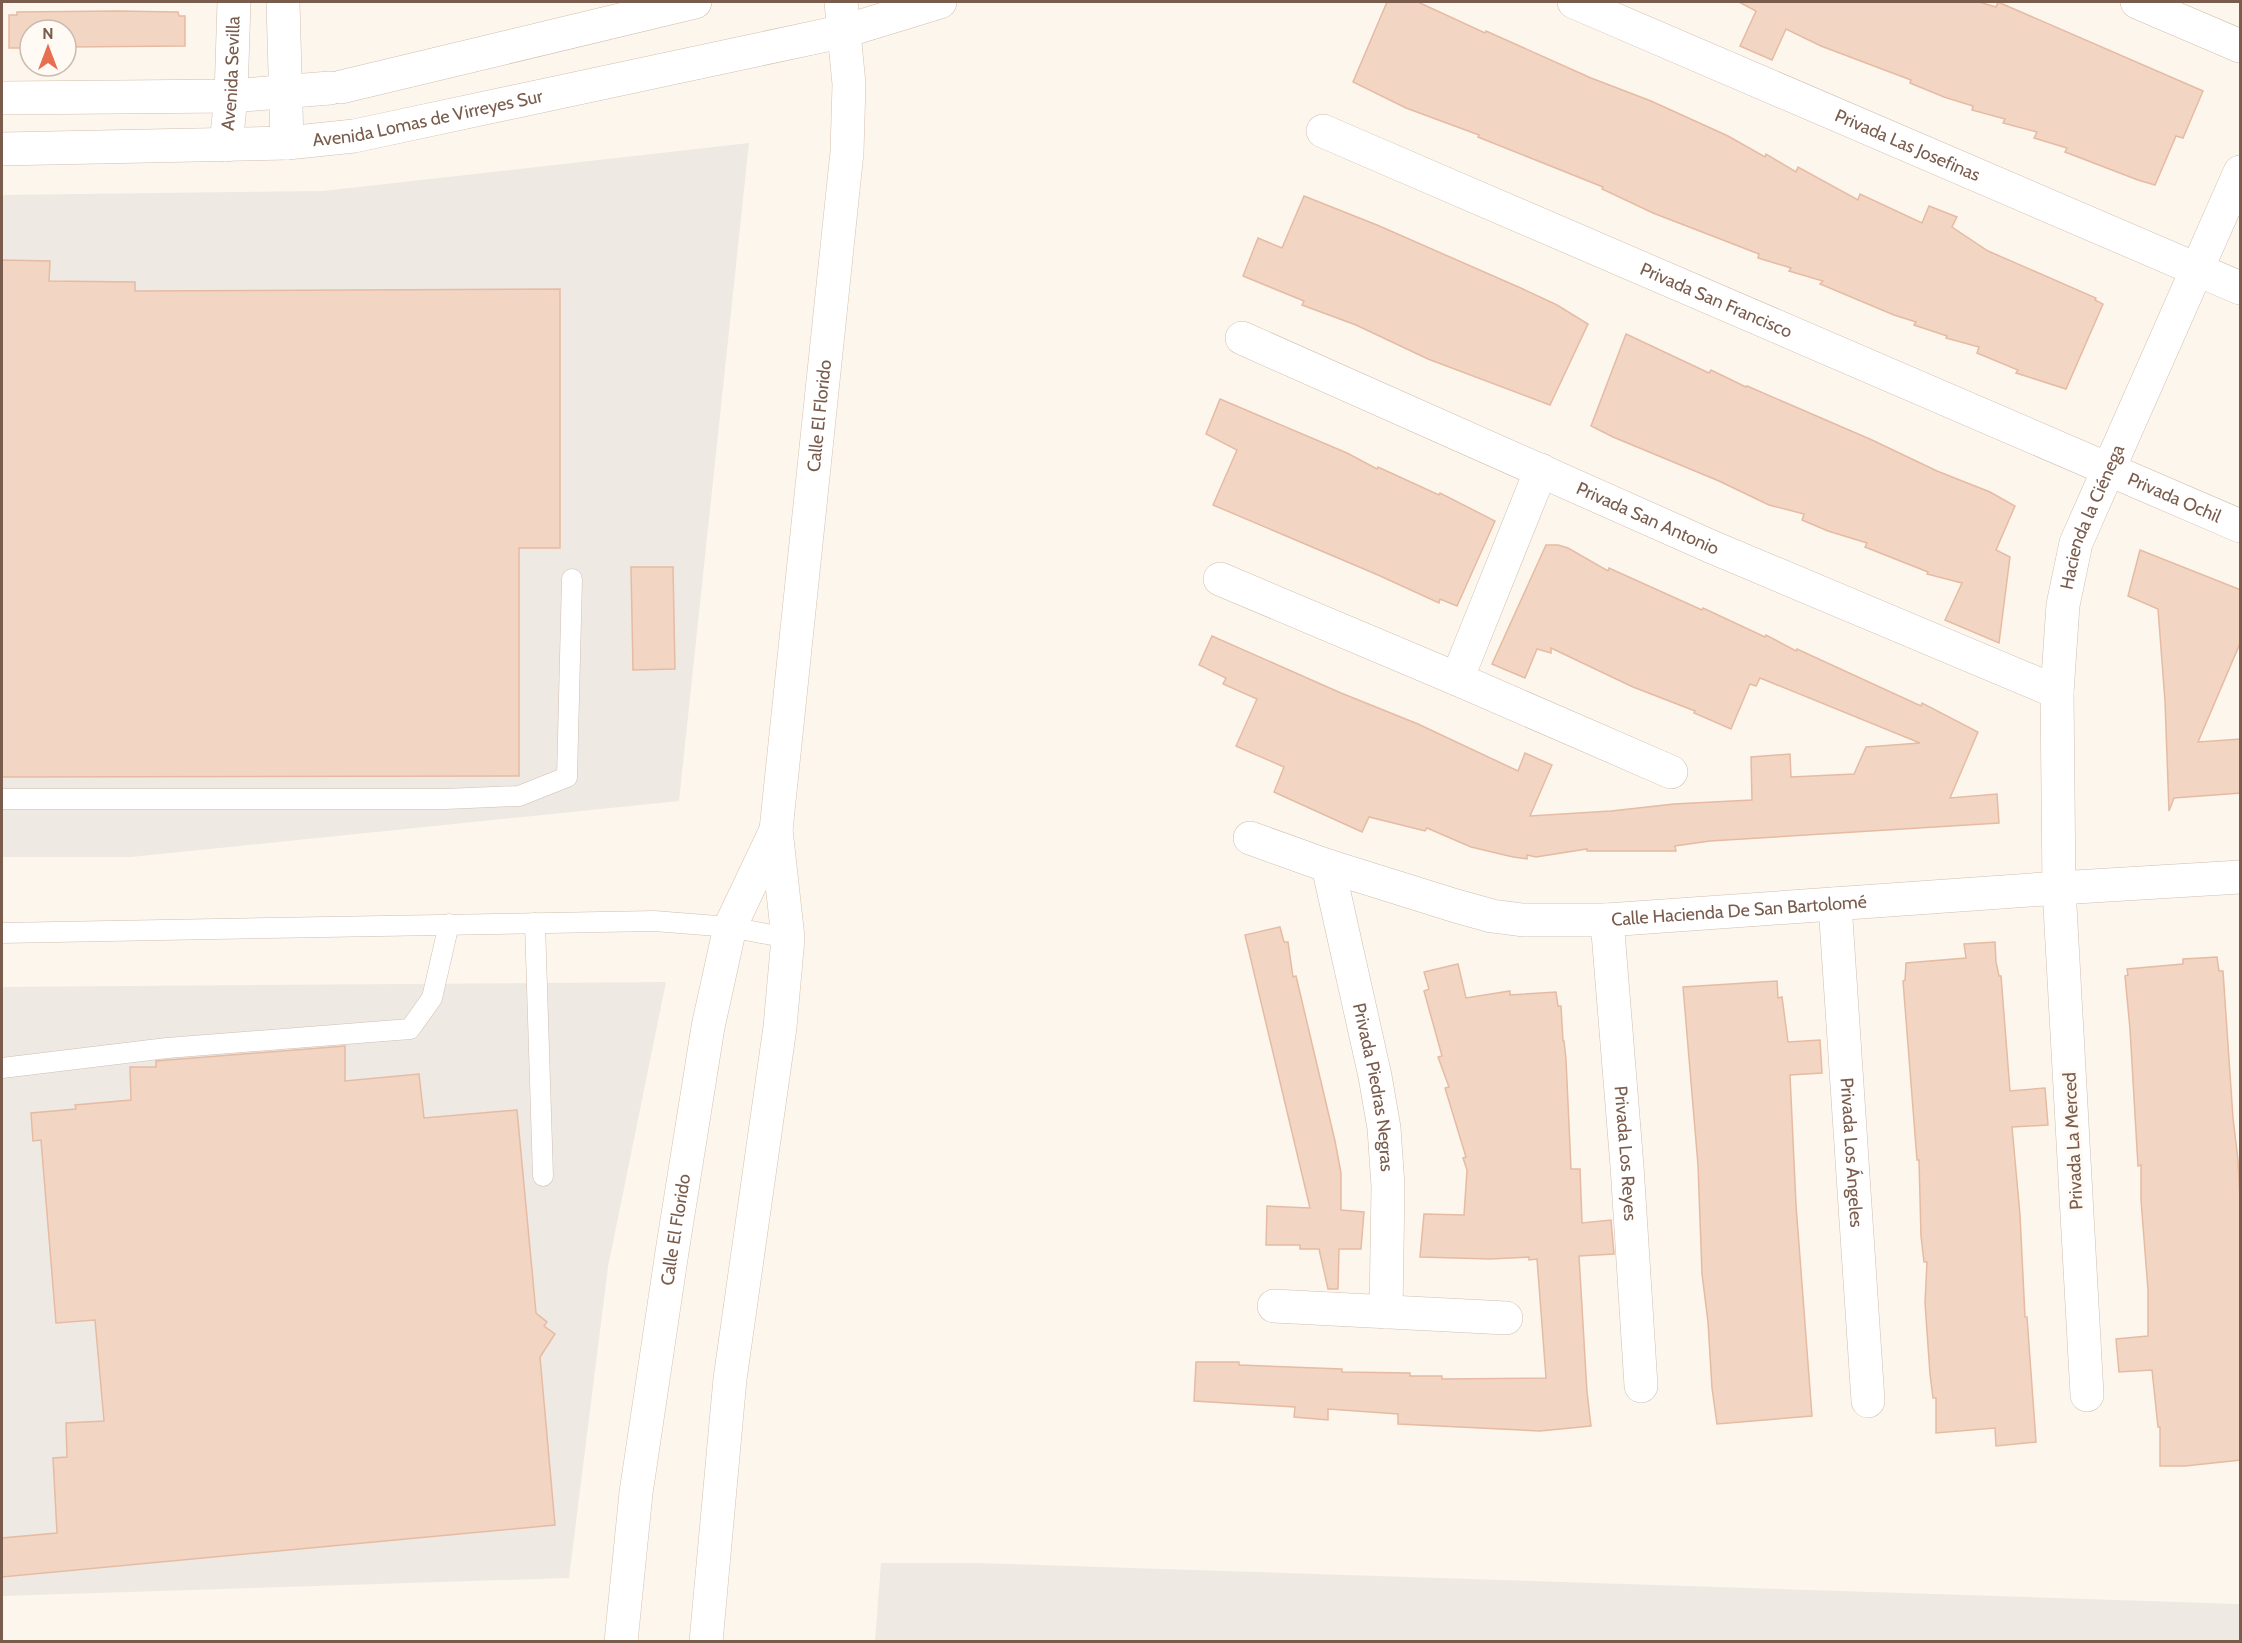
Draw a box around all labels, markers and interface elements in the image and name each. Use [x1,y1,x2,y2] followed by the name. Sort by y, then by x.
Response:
[217,15,245,131] street label: Avenida Sevilla
[18,18,78,78] north arrow
[42,24,54,43] text: N
[312,85,545,151] street label: Avenida Lomas de Virreyes Sur
[1832,104,1983,186] street label: Privada Las Josefinas
[1637,258,1796,343] street label: Privada San Francisco
[803,359,836,473] street label: Calle El Florido
[2056,441,2129,591] street label: Hacienda la Ciénega
[2124,468,2225,528] street label: Privada Ochil
[1573,477,1722,560] street label: Privada San Antonio
[1610,891,1868,931] street label: Calle Hacienda De San Bartolomé
[1348,1001,1398,1172] street label: Privada Piedras Negras
[2058,1072,2088,1210] street label: Privada La Merced
[1836,1077,1867,1228] street label: Privada Los Ángeles
[1610,1085,1641,1221] street label: Privada Los Reyes
[656,1172,695,1287] street label: Calle El Florido

